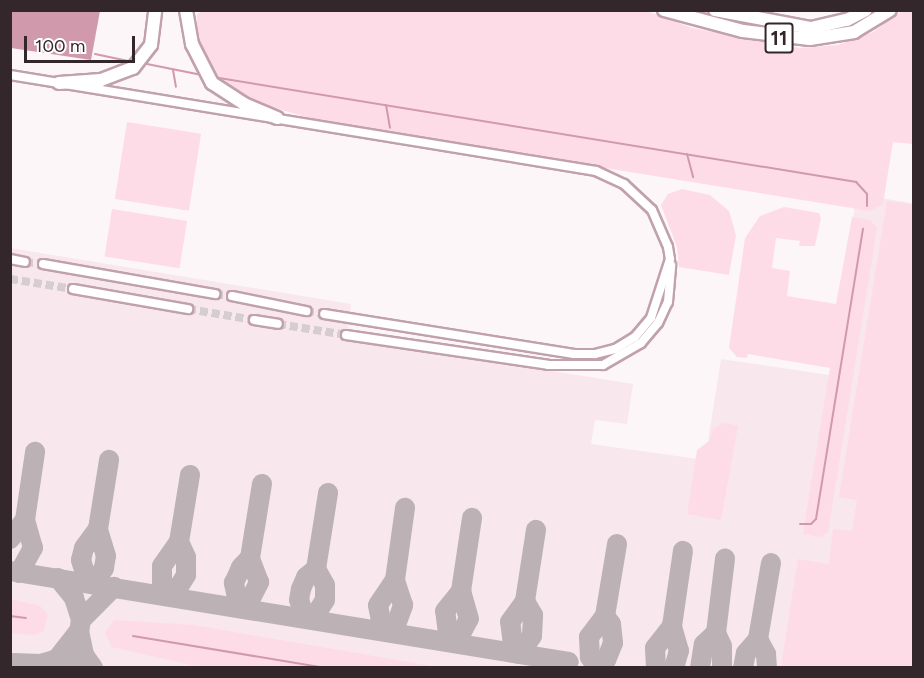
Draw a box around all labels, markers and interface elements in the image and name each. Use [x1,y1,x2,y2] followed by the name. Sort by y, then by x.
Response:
[764,21,794,55] road number: 11
[27,24,138,62] scale bar
[35,35,85,57] text: 100 m

